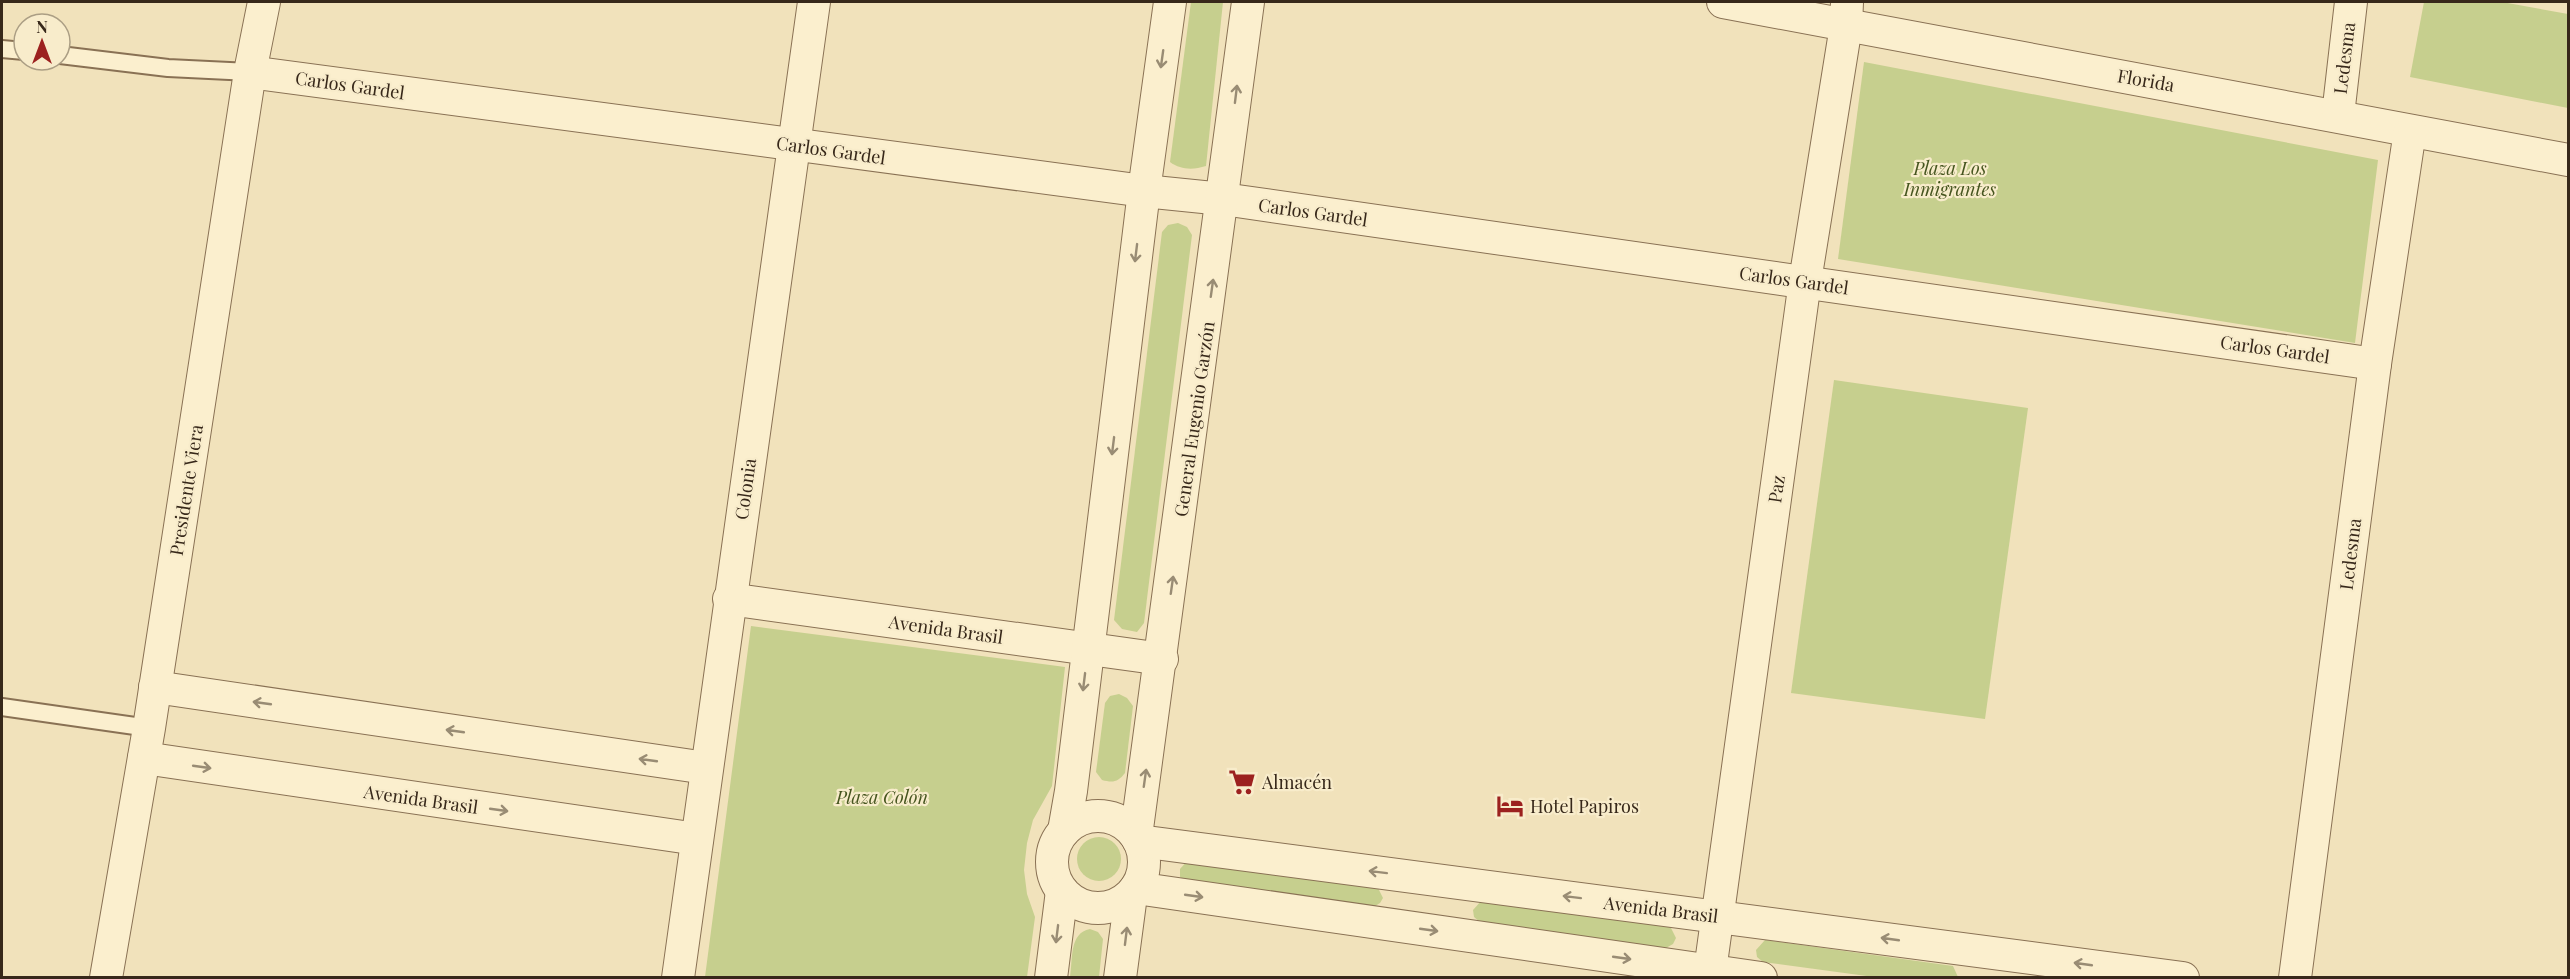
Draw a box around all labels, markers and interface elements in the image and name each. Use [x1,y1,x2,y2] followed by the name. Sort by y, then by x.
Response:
[12,12,72,72] north arrow
[36,16,48,37] text: N
[2328,21,2360,95] street label: Ledesma
[1157,49,1168,69] one-way arrow
[2116,63,2177,97] street label: Florida
[294,65,406,105] street label: Carlos Gardel
[1231,85,1242,105] one-way arrow
[775,130,887,170] street label: Carlos Gardel
[1903,156,1996,201] park label: Plaza Los Inmigrantes
[1257,192,1369,232] street label: Carlos Gardel
[1131,242,1142,262] one-way arrow
[1738,260,1850,300] street label: Carlos Gardel
[1206,278,1217,298] one-way arrow
[1168,319,1220,518] street label: General Eugenio Garzón
[2219,329,2331,369] street label: Carlos Gardel
[164,423,208,557] street label: Presidente Viera
[1107,436,1118,456] one-way arrow
[729,457,761,521] street label: Colonia
[1762,473,1790,505] street label: Paz
[2334,517,2366,591] street label: Ledesma
[1167,576,1178,596] one-way arrow
[886,609,1005,649] street label: Avenida Brasil
[1078,671,1089,691] one-way arrow
[253,697,272,708] one-way arrow
[445,726,465,737] one-way arrow
[638,754,658,765] one-way arrow
[192,761,211,772] one-way arrow
[1227,767,1257,797] supermarket icon: Almacén
[1139,769,1150,789] one-way arrow
[1261,770,1332,794] place label: Almacén
[361,779,480,819] street label: Avenida Brasil
[835,785,928,809] park label: Plaza Colón
[1495,791,1525,821] hotel icon: Hotel Papiros
[1530,794,1639,818] place label: Hotel Papiros
[488,805,508,816] one-way arrow
[1369,866,1389,877] one-way arrow
[1601,890,1720,928] street label: Avenida Brasil
[1184,891,1204,902] one-way arrow
[1562,891,1582,902] one-way arrow
[1051,924,1062,944] one-way arrow
[1418,925,1438,936] one-way arrow
[1120,927,1131,946] one-way arrow
[1881,933,1900,944] one-way arrow
[1611,952,1631,963] one-way arrow
[2074,959,2094,970] one-way arrow

